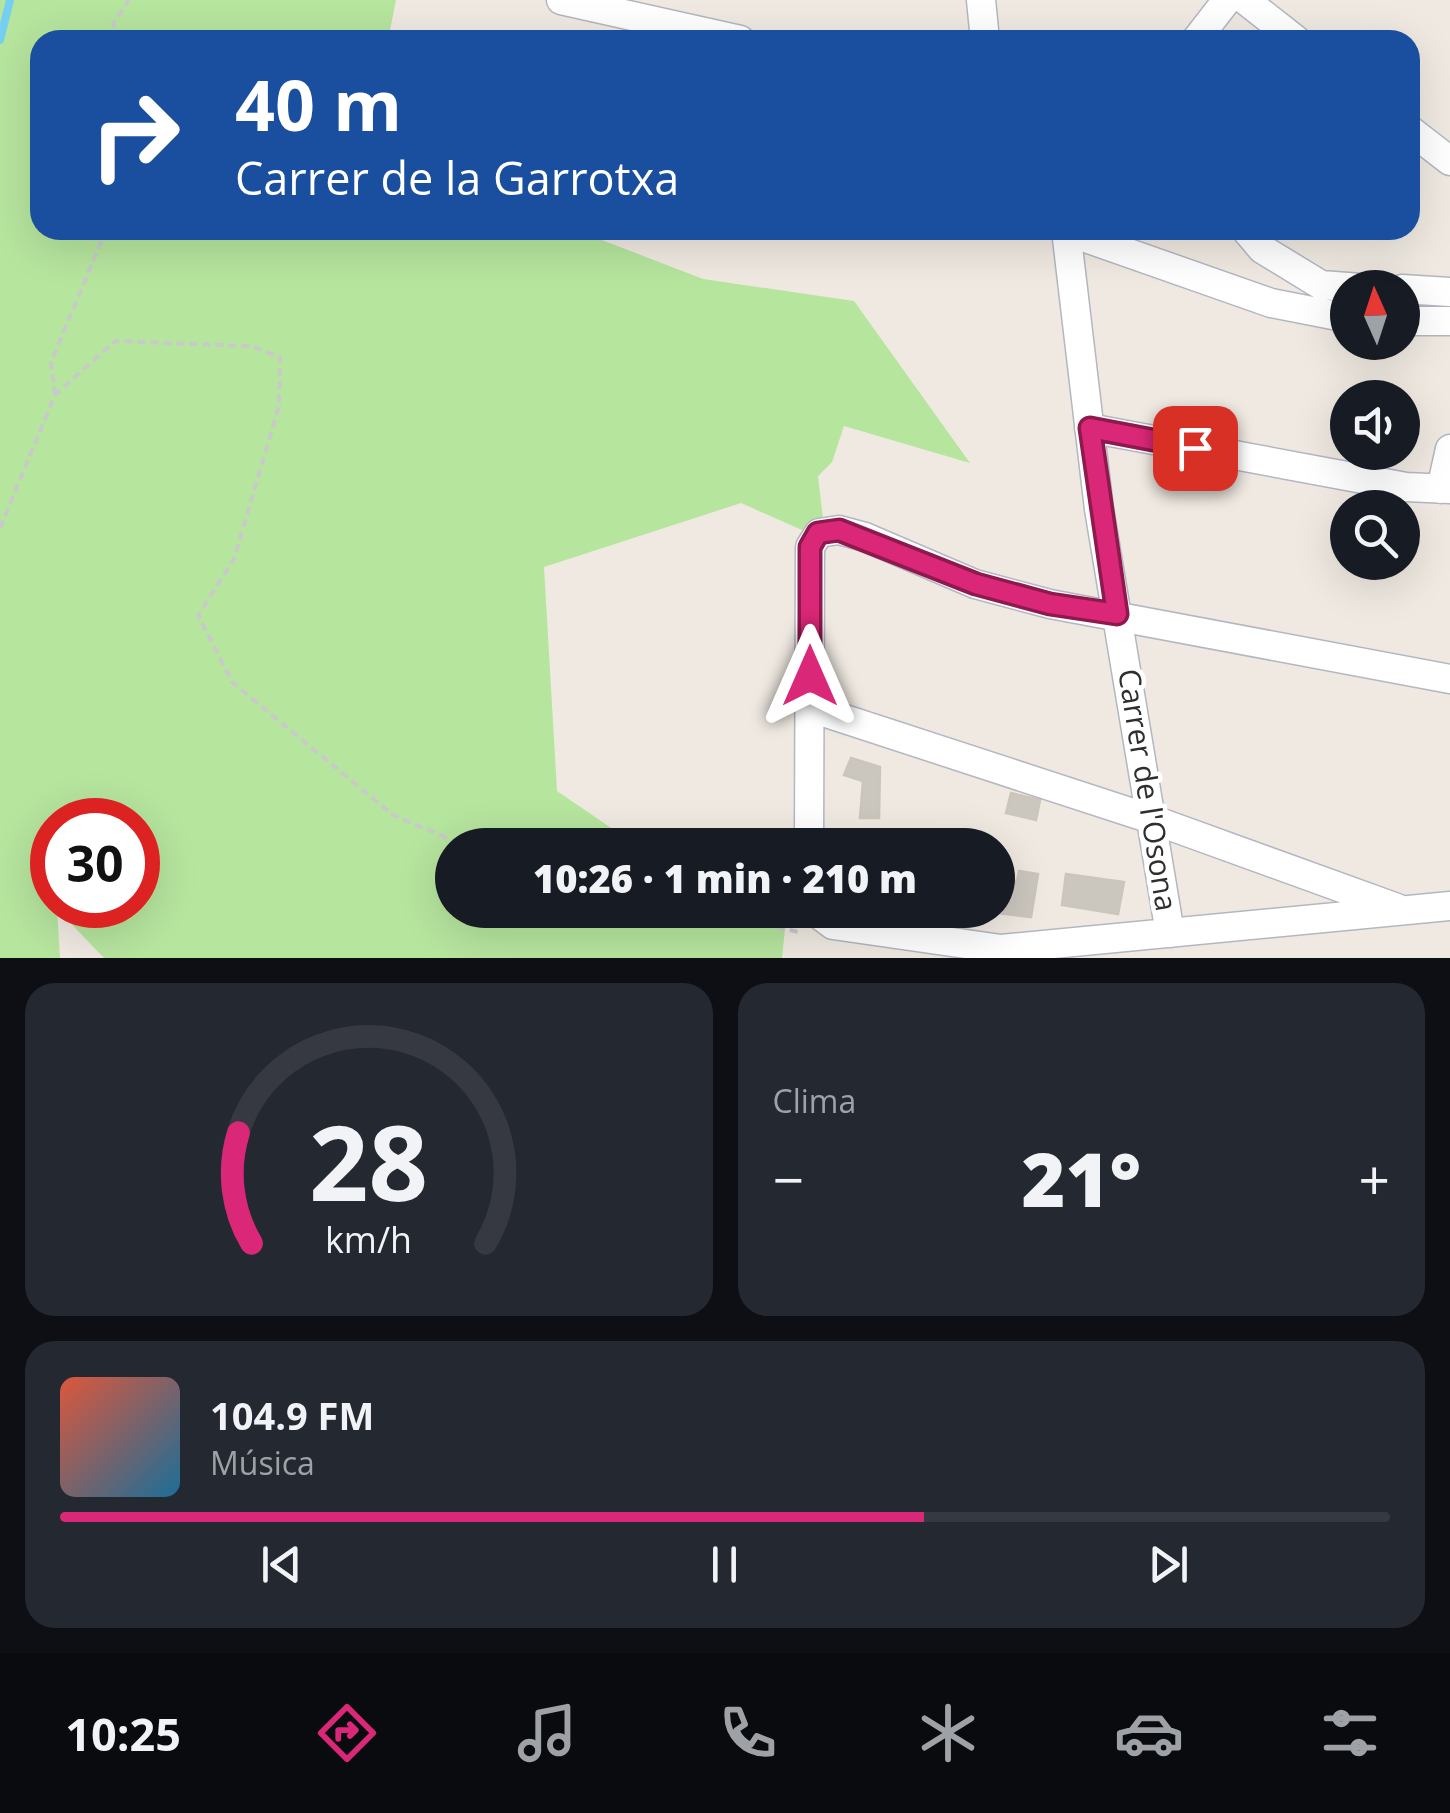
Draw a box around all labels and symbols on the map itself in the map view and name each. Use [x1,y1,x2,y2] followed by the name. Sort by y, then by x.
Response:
[1330,270,1420,360] north arrow
[1153,406,1238,491] pin
[758,624,862,728] position arrow
[1109,666,1188,914] street label: Carrer de l'Osona
[30,798,160,928] speed limit sign: 30

